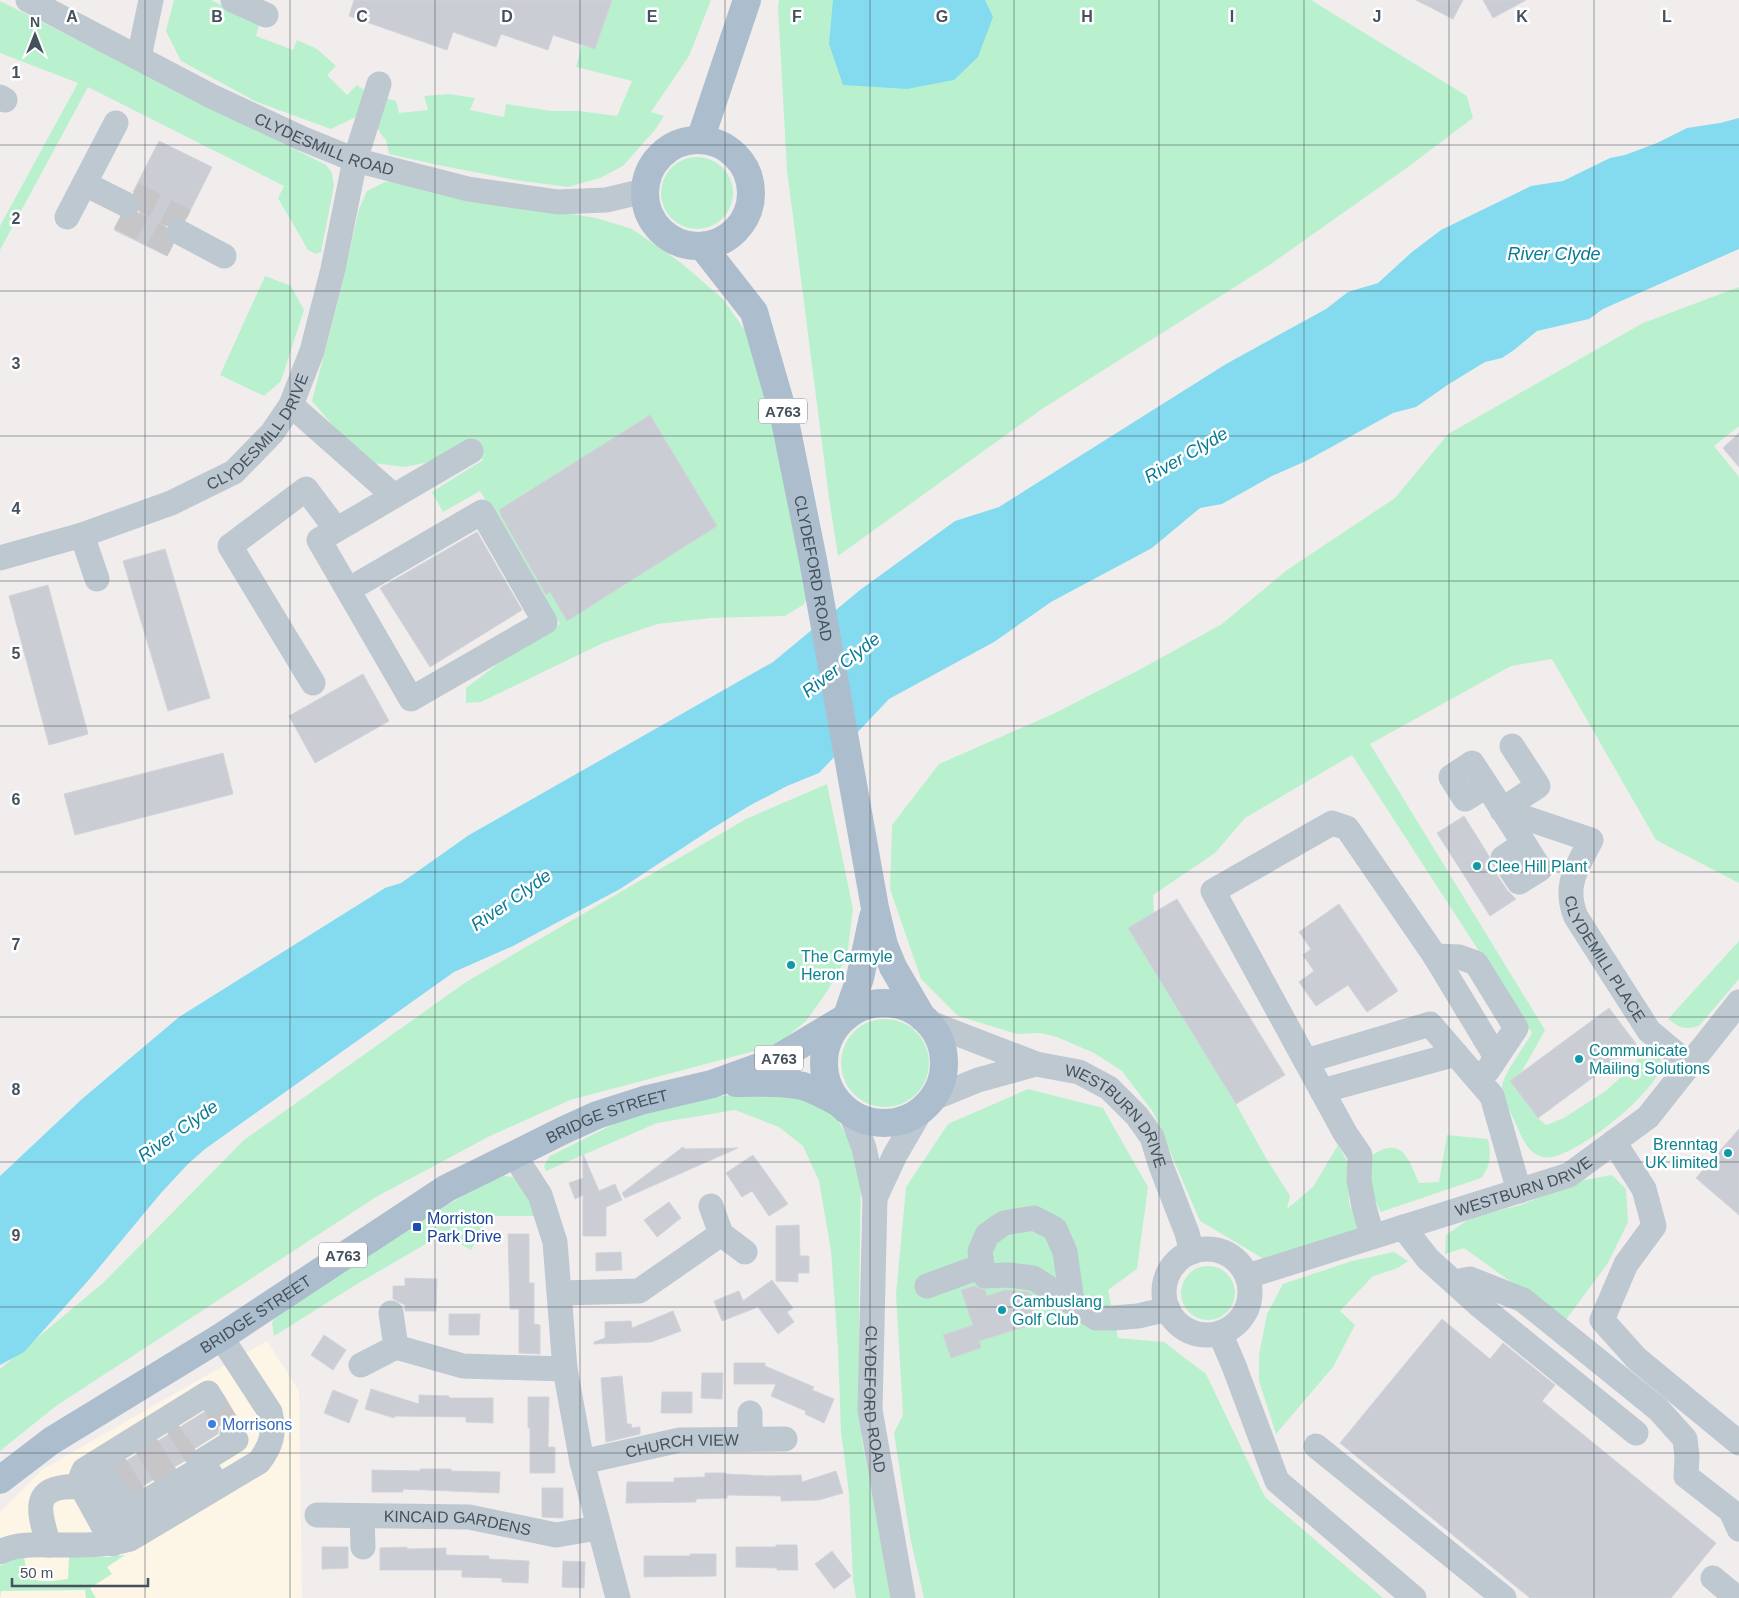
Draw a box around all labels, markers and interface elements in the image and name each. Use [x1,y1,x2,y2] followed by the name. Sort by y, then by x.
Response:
[66,8,78,25] text: A
[211,8,223,25] text: B
[356,8,368,25] text: C
[501,8,513,25] text: D
[647,8,658,25] text: E
[792,8,802,25] text: F
[936,8,948,25] text: G
[1081,8,1093,25] text: H
[1230,8,1234,25] text: I
[1373,8,1381,25] text: J
[1516,8,1528,25] text: K
[1662,8,1672,25] text: L
[10,10,60,60] north arrow
[30,14,40,30] text: N
[12,64,21,81] text: 1
[252,109,396,178] street label: CLYDESMILL ROAD
[12,210,21,227] text: 2
[1507,244,1601,264] water label: River Clyde
[12,355,21,372] text: 3
[204,371,311,493] street label: CLYDESMILL DRIVE
[759,398,807,424] road number: A763
[1141,423,1231,487] water label: River Clyde
[792,494,836,643] street label: CLYDEFORD ROAD
[12,500,21,517] text: 4
[798,628,884,702] water label: River Clyde
[12,645,21,662] text: 5
[12,791,21,808] text: 6
[1487,858,1588,875] place label: Clee Hill Plant
[1471,860,1483,872] marker: Clee Hill Plant
[467,865,555,935] water label: River Clyde
[1562,894,1649,1024] street label: CLYDEMILL PLACE
[12,936,21,953] text: 7
[801,948,893,983] place label: The Carmyle Heron
[785,959,797,971] marker: The Carmyle Heron
[1589,1042,1710,1077] place label: Communicate Mailing Solutions
[755,1046,803,1070] road number: A763
[1573,1053,1585,1065] marker: Communicate Mailing Solutions
[1064,1061,1170,1170] street label: WESTBURN DRIVE
[12,1081,21,1098] text: 8
[543,1086,670,1146] street label: BRIDGE STREET
[134,1096,222,1166] water label: River Clyde
[1645,1136,1718,1171] place label: Brenntag UK limited
[1722,1147,1734,1159] marker: Brenntag UK limited
[1453,1153,1595,1219] street label: WESTBURN DRIVE
[427,1210,502,1245] place label: Morriston Park Drive
[411,1221,423,1233] marker: Morriston Park Drive
[12,1227,21,1244] text: 9
[319,1242,367,1268] road number: A763
[197,1271,314,1356] street label: BRIDGE STREET
[1012,1293,1102,1328] place label: Cambuslang Golf Club
[996,1304,1008,1316] marker: Cambuslang Golf Club
[861,1325,889,1474] street label: CLYDEFORD ROAD
[222,1416,292,1433] place label: Morrisons
[206,1418,218,1430] marker: Morrisons
[624,1431,740,1461] street label: CHURCH VIEW
[384,1507,533,1538] street label: KINCAID GARDENS
[12,1556,149,1588] scale bar
[20,1564,53,1581] text: 50 m

